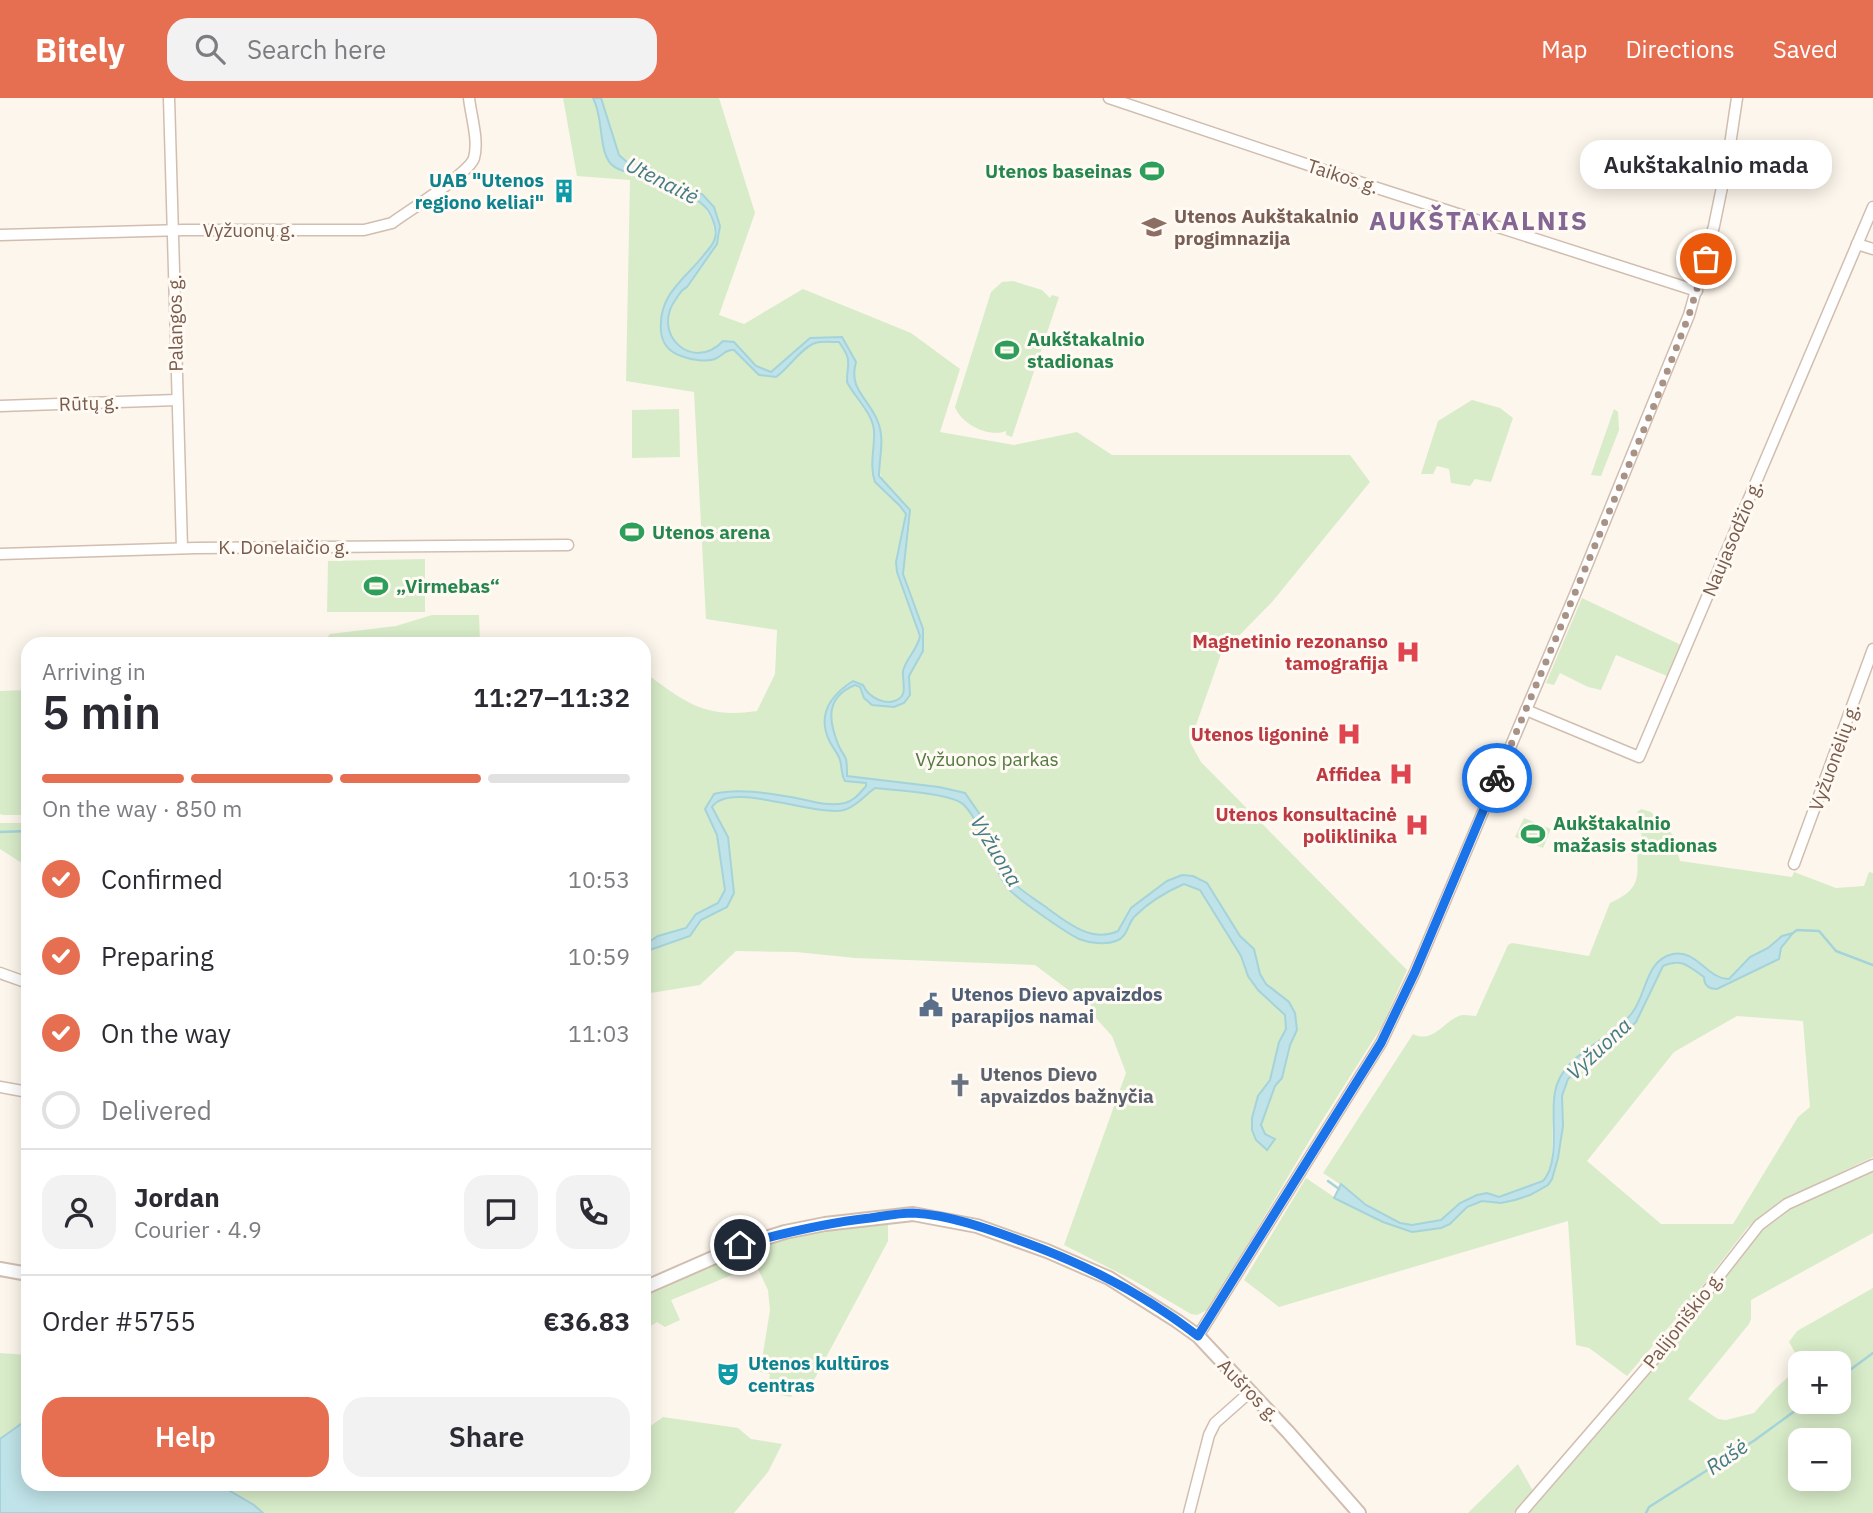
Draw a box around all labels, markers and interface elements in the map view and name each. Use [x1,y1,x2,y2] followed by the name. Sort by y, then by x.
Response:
[167,18,657,81] search box
[35,28,125,71] text: Bitely
[191,30,229,68] icon: search
[247,32,386,66] text: Search here
[1541,33,1587,65] text: Map
[1625,33,1735,65] text: Directions
[1773,33,1838,65] text: Saved
[1580,140,1832,189] callout: Aukštakalnio mada
[1603,149,1809,179] text: Aukštakalnio mada
[621,150,704,210] water label: Utenaitė
[1304,153,1382,199] street label: Taikos g.
[1138,157,1166,185] sports icon: Utenos baseinas
[985,159,1132,183] place label: Utenos baseinas
[415,168,544,214] place label: UAB "Utenos regiono keliai"
[550,177,578,205] building icon: UAB "Utenos regiono keliai"
[1369,203,1589,237] district label: AUKŠTAKALNIS
[1174,204,1359,250] place label: Utenos Aukštakalnio progimnazija
[1140,213,1168,241] school or university icon: Utenos Aukštakalnio progimnazija
[203,218,295,242] street label: Vyžuonų g.
[1676,229,1736,289] pin
[1687,240,1725,278] icon: bag
[162,274,188,372] street label: Palangos g.
[1027,327,1145,373] place label: Aukštakalnio stadionas
[993,336,1021,364] sports icon: Aukštakalnio stadionas
[58,390,120,416] street label: Rūtų g.
[1697,476,1767,600] street label: Naujasodžio g.
[618,518,646,546] sports icon: Utenos arena
[652,520,771,544] place label: Utenos arena
[218,535,350,559] street label: K. Donelaičio g.
[362,572,390,600] sports icon: „Virmebas“
[396,574,500,598] place label: „Virmebas“
[1192,629,1388,675] place label: Magnetinio rezonanso tamografija
[1394,638,1422,666] hospital icon: Magnetinio rezonanso tamografija
[42,656,146,686] text: Arriving in
[473,680,630,714] text: 11:27–11:32
[42,682,161,742] text: 5 min
[1803,700,1865,814] street label: Vyžuonėlių g.
[1335,720,1363,748] hospital icon: Utenos ligoninė
[1191,722,1329,746] place label: Utenos ligoninė
[1462,743,1532,813] courier
[915,747,1059,771] park label: Vyžuonos parkas
[1478,759,1516,797] icon: bike
[1387,760,1415,788] hospital icon: Affidea
[1316,762,1381,786] place label: Affidea
[42,793,242,823] text: On the way · 850 m
[1215,802,1397,848] place label: Utenos konsultacinė poliklinika
[964,809,1029,892] water label: Vyžuona
[1403,811,1431,839] hospital icon: Utenos konsultacinė poliklinika
[1553,811,1717,857] place label: Aukštakalnio mažasis stadionas
[1519,820,1547,848] sports icon: Aukštakalnio mažasis stadionas
[42,860,80,898] icon: check
[101,862,223,896] text: Confirmed
[568,864,630,894] text: 10:53
[42,937,80,975] icon: check
[101,939,214,973] text: Preparing
[568,941,630,971] text: 10:59
[951,982,1163,1028] place label: Utenos Dievo apvaizdos parapijos namai
[917,991,945,1019] public building icon: Utenos Dievo apvaizdos parapijos namai
[1560,1011,1637,1086] water label: Vyžuona
[42,1014,80,1052] icon: check
[101,1016,231,1050] text: On the way
[568,1018,630,1048] text: 11:03
[980,1062,1154,1108] place label: Utenos Dievo apvaizdos bažnyčia
[946,1071,974,1099] church icon: Utenos Dievo apvaizdos bažnyčia
[101,1093,212,1127] text: Delivered
[42,1175,116,1249] button: person
[464,1175,538,1249] button: chat
[556,1175,630,1249] button: phone
[134,1180,220,1214] text: Jordan
[134,1214,262,1244] text: Courier · 4.9
[710,1215,770,1275] pin
[721,1226,759,1264] icon: home
[1638,1267,1728,1373] street label: Palijoniškio g.
[42,1304,196,1338] text: Order #5755
[543,1304,630,1338] text: €36.83
[748,1351,889,1397] place label: Utenos kultūros centras
[1788,1351,1851,1491] map controls
[1788,1351,1851,1414] button: +
[1213,1353,1285,1427] street label: Aušros g.
[714,1360,742,1388] theatre icon: Utenos kultūros centras
[42,1397,329,1477] button: Help
[343,1397,630,1477] button: Share
[1788,1428,1851,1491] button: −
[1700,1432,1753,1481] water label: Rašė

